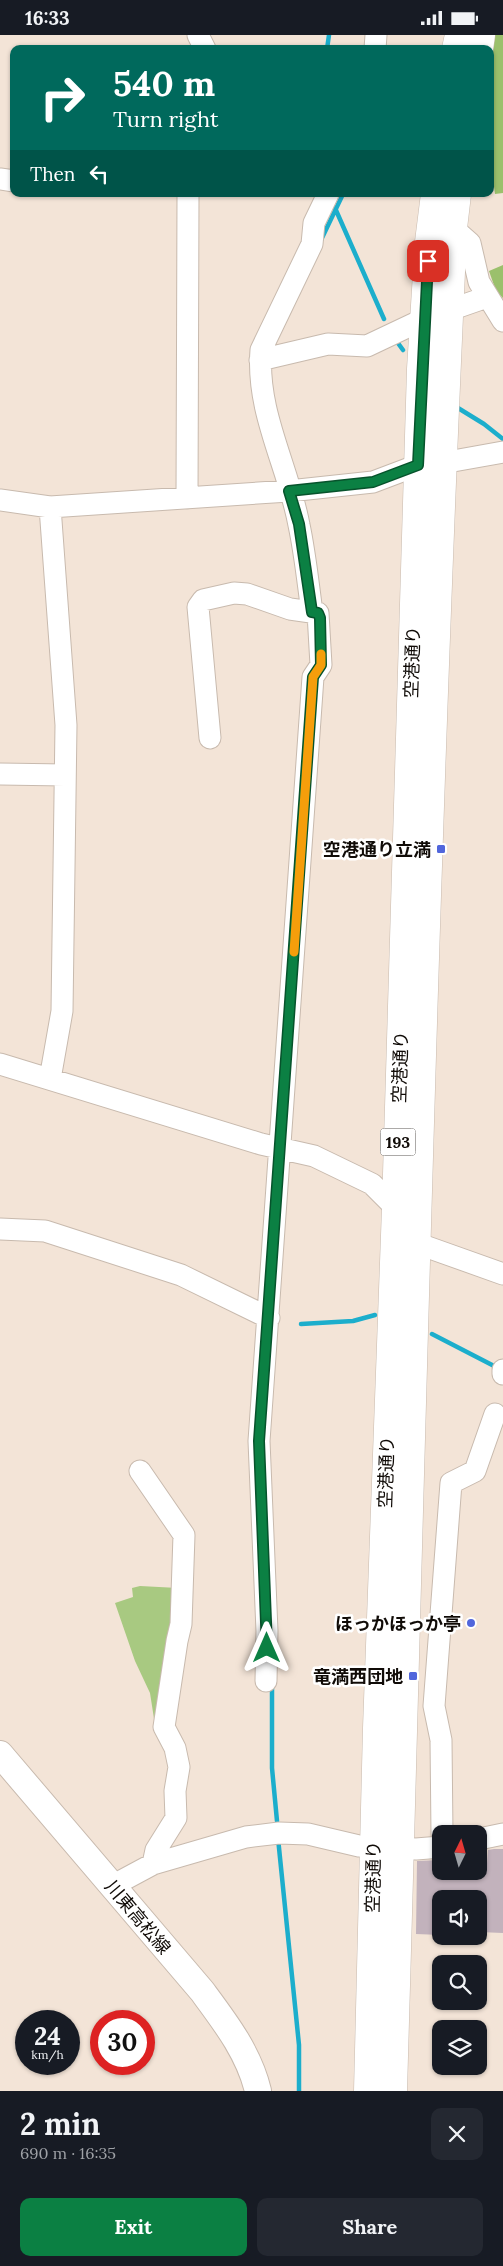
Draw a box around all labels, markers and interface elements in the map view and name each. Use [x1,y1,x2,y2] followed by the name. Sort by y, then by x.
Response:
[25,6,70,30] text: 16:33
[113,61,215,106] text: 540 m
[30,65,95,130] icon: right
[113,105,218,133] text: Turn right
[85,160,113,188] icon: left
[30,162,75,186] text: Then
[407,240,449,282] pin
[414,247,442,275] icon: arrive
[399,626,425,698] street label: 空港通り
[323,838,431,861] place label: 空港通り立満
[435,843,447,855] marker: 空港通り立満
[387,1031,413,1103] street label: 空港通り
[380,1129,416,1155] road number: 193
[373,1436,399,1508] street label: 空港通り
[335,1612,461,1635] place label: ほっかほっか亭
[465,1617,477,1629] marker: ほっかほっか亭
[240,1621,292,1673] position arrow
[313,1665,403,1688] place label: 竜満西団地
[407,1670,419,1682] marker: 竜満西団地
[432,1825,488,1880] north arrow
[432,1825,487,2075] map controls
[361,1841,385,1913] street label: 空港通り
[100,1875,176,1959] street label: 川東高松線
[432,1890,487,1945] button: sound
[432,1955,487,2010] button: search
[90,2010,155,2075] speed limit sign: 30
[34,2020,61,2052] text: 24
[432,2020,487,2075] button: layers
[31,2047,64,2062] text: km/h
[20,2105,100,2143] text: 2 min
[431,2108,483,2160] button: close
[20,2143,116,2163] text: 690 m · 16:35
[20,2198,247,2256] button: Exit
[257,2198,483,2256] button: Share

